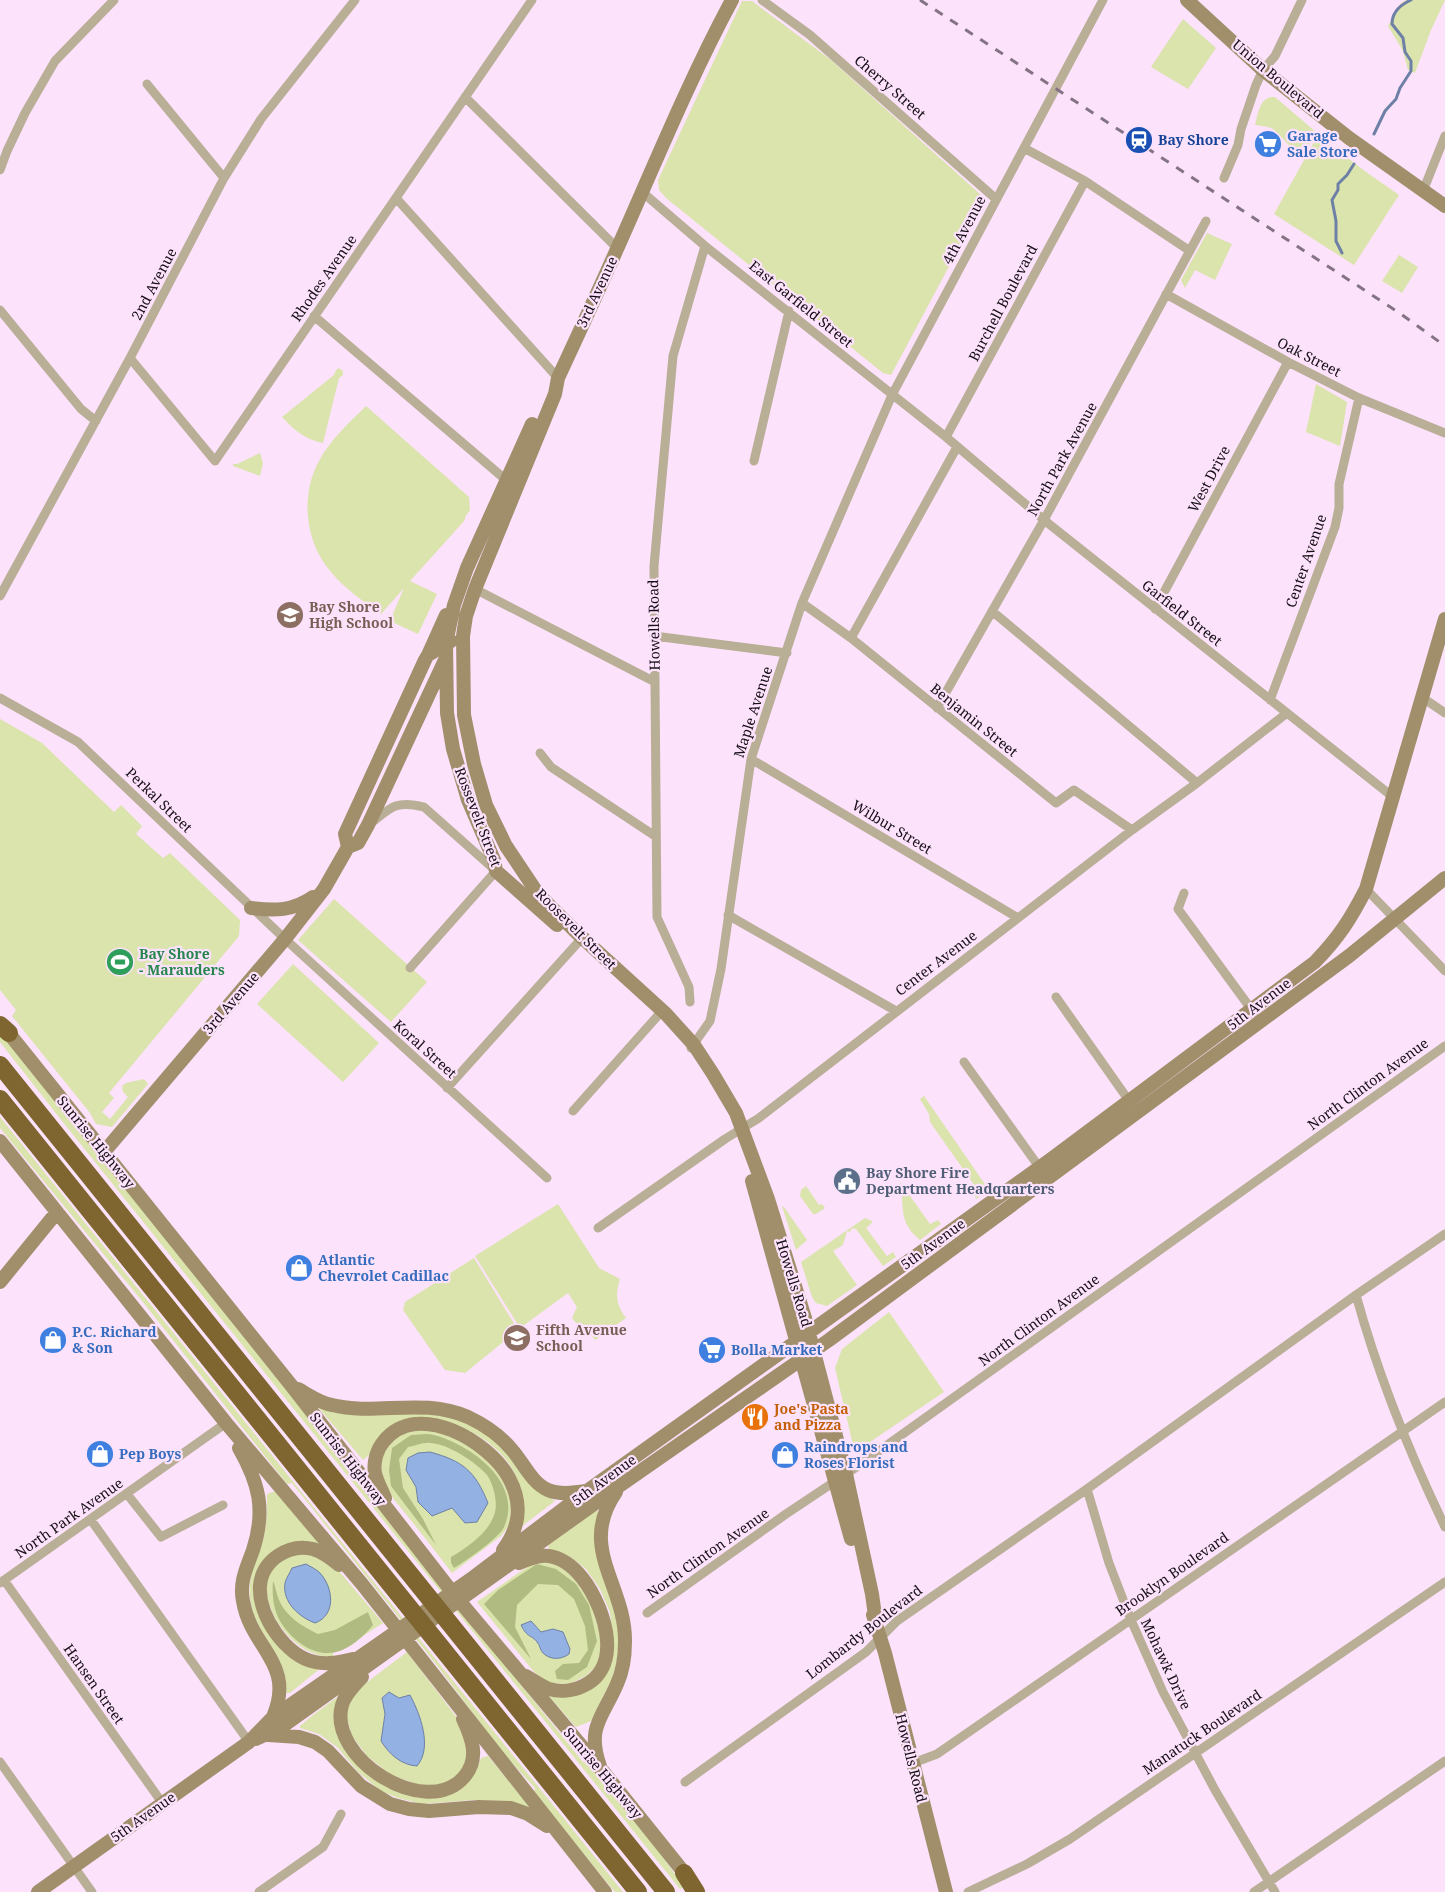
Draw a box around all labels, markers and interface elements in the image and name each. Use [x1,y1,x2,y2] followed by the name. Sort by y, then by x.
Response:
[1229,35,1328,123] street label: Union Boulevard
[851,50,930,123] street label: Cherry Street
[1124,125,1154,155] station icon: Bay Shore
[1287,126,1358,161] place label: Garage Sale Store
[1253,129,1283,159] supermarket icon: Garage Sale Store
[1158,130,1229,149] place label: Bay Shore
[937,192,990,267] street label: 4th Avenue
[286,230,361,325] street label: Rhodes Avenue
[964,241,1041,364] street label: Burchell Boulevard
[127,244,181,323] street label: 2nd Avenue
[572,253,621,331] street label: 3rd Avenue
[745,256,857,351] street label: East Garfield Street
[1274,332,1344,381] street label: Oak Street
[1022,398,1101,519] street label: North Park Avenue
[1183,442,1234,515] street label: West Drive
[1281,512,1330,610] street label: Center Avenue
[1138,575,1226,650] street label: Garfield Street
[643,579,664,671] street label: Howells Road
[309,597,393,632] place label: Bay Shore High School
[275,600,305,630] school or university icon: Bay Shore High School
[729,664,776,760] street label: Maple Avenue
[927,679,1022,761] street label: Benjamin Street
[122,763,197,836] street label: Perkal Street
[451,764,506,869] street label: Rossevelt Street
[849,795,936,858] street label: Wilbur Street
[532,884,621,973] street label: Roosevelt Street
[891,926,980,1000] street label: Center Avenue
[139,944,225,979] place label: Bay Shore - Marauders
[105,947,135,977] sports icon: Bay Shore - Marauders
[198,967,263,1038] street label: 3rd Avenue
[1223,973,1294,1034] street label: 5th Avenue
[390,1015,461,1082] street label: Koral Street
[1303,1033,1432,1134] street label: North Clinton Avenue
[53,1092,140,1192] street label: Sunrise Highway
[866,1163,1055,1198] place label: Bay Shore Fire Department Headquarters
[832,1166,862,1196] public building icon: Bay Shore Fire Department Headquarters
[897,1214,969,1273] street label: 5th Avenue
[772,1237,817,1330] street label: Howells Road
[318,1250,449,1285] place label: Atlantic Chevrolet Cadillac
[284,1253,314,1283] shop icon: Atlantic Chevrolet Cadillac
[974,1269,1103,1370] street label: North Clinton Avenue
[536,1320,627,1355] place label: Fifth Avenue School
[72,1322,157,1357] place label: P.C. Richard & Son
[502,1323,532,1353] school or university icon: Fifth Avenue School
[38,1325,68,1355] shop icon: P.C. Richard & Son
[697,1335,727,1365] supermarket icon: Bolla Market
[731,1340,823,1359] place label: Bolla Market
[773,1399,849,1434] place label: Joe's Pasta and Pizza
[740,1402,770,1432] restaurant icon: Joe's Pasta and Pizza
[306,1408,391,1509] street label: Sunrise Highway
[804,1437,908,1472] place label: Raindrops and Roses Florist
[85,1439,115,1469] shop icon: Pep Boys
[770,1440,800,1470] shop icon: Raindrops and Roses Florist
[119,1444,181,1463] place label: Pep Boys
[568,1450,640,1509] street label: 5th Avenue
[11,1473,126,1562] street label: North Park Avenue
[643,1503,773,1602] street label: North Clinton Avenue
[1111,1527,1232,1620] street label: Brooklyn Boulevard
[802,1580,926,1683] street label: Lombardy Boulevard
[1137,1615,1196,1713] street label: Mohawk Drive
[60,1640,129,1728] street label: Hansen Street
[1139,1684,1265,1778] street label: Manatuck Boulevard
[891,1711,932,1805] street label: Howells Road
[560,1723,647,1822] street label: Sunrise Highway
[106,1787,179,1846] street label: 5th Avenue

